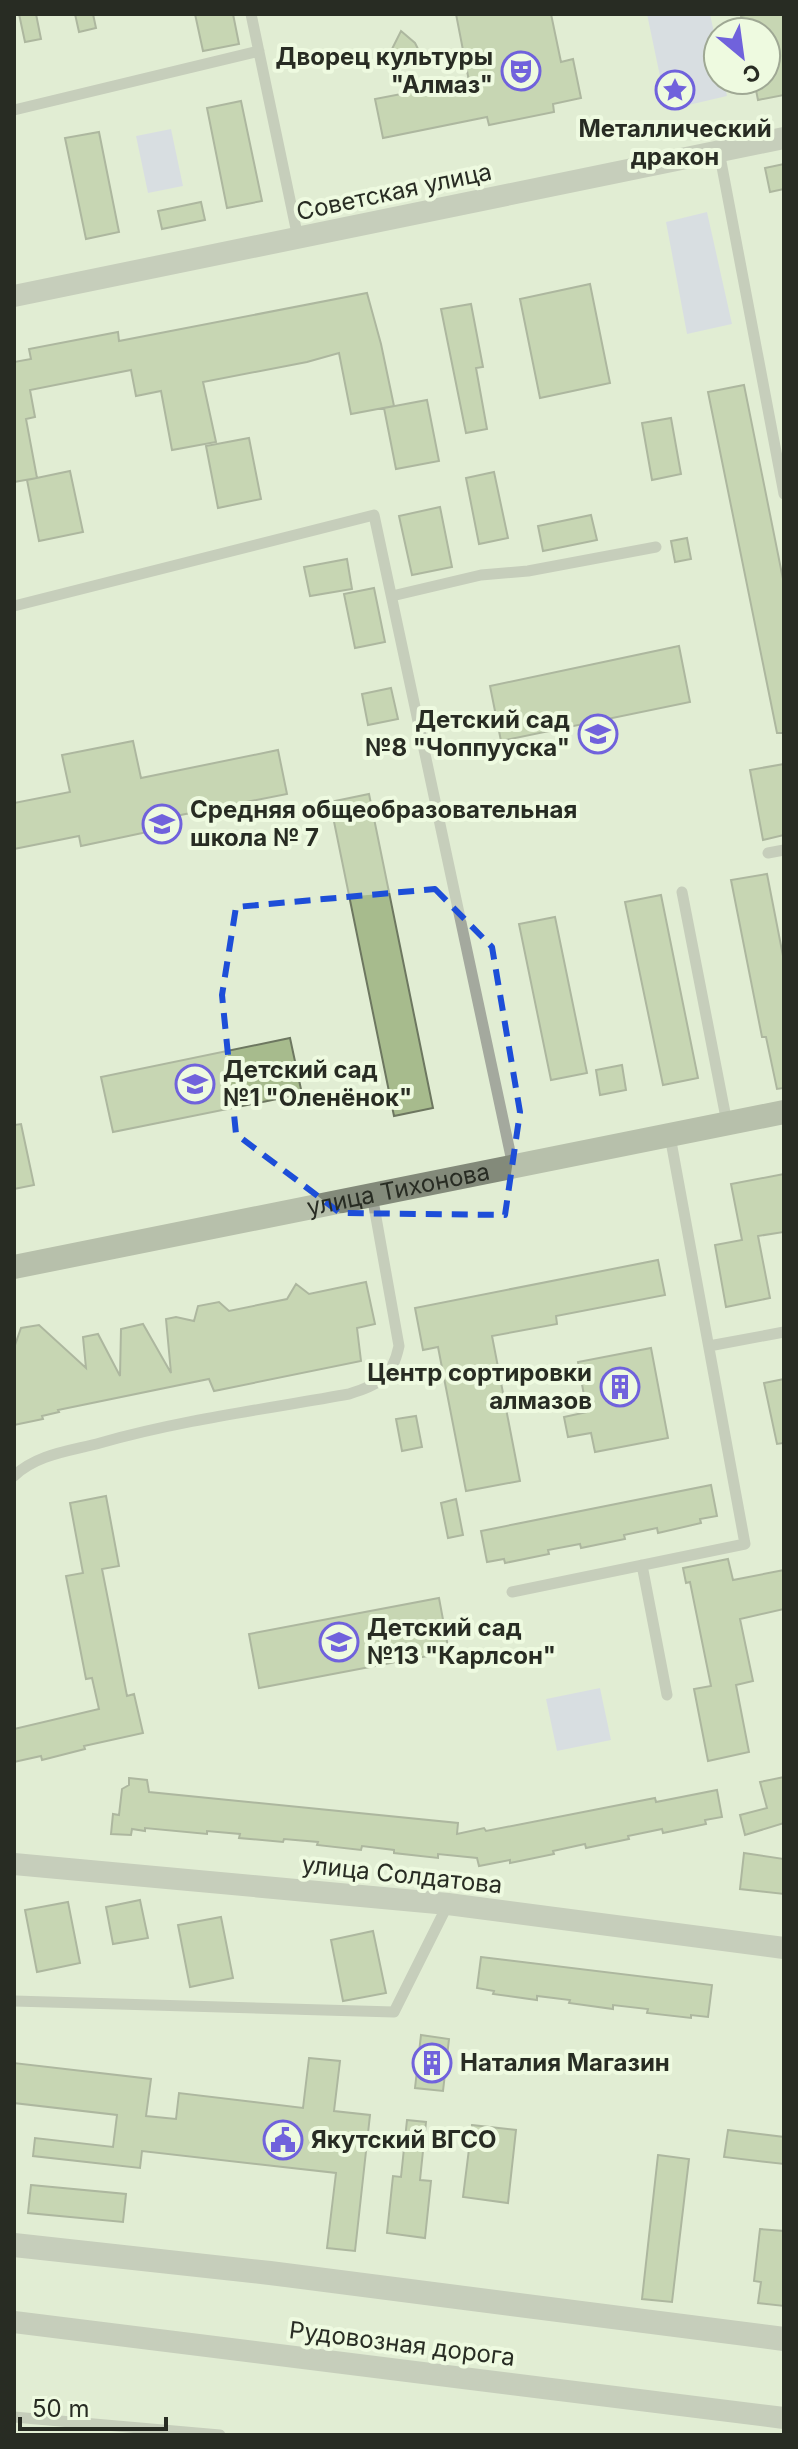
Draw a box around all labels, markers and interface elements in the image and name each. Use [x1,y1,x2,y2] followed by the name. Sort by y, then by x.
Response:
[702,16,782,96] north arrow
[276,42,493,99] place label: Дворец культуры "Алмаз"
[500,50,542,92] theatre icon: Дворец культуры "Алмаз"
[738,58,765,89] text: С
[654,69,696,111] place icon: Металлический дракон
[578,114,772,171] place label: Металлический дракон
[294,157,494,226] street label: Советская улица
[365,705,570,762] place label: Детский сад №8 "Чоппууска"
[577,713,619,755] school or university icon: Детский сад №8 "Чоппууска"
[190,795,577,852] place label: Cредняя общеобразовательная школа № 7
[141,803,183,845] school or university icon: Cредняя общеобразовательная школа № 7
[223,1055,412,1112] place label: Детский сад №1 "Оленёнок"
[174,1063,216,1105] school or university icon: Детский сад №1 "Оленёнок"
[304,1157,492,1222] street label: улица Тихонова
[367,1358,592,1415] place label: Центр сортировки алмазов
[599,1366,641,1408] building icon: Центр сортировки алмазов
[367,1613,556,1670] place label: Детский сад №13 "Карлсон"
[318,1621,360,1663] school or university icon: Детский сад №13 "Карлсон"
[300,1850,504,1899] street label: улица Солдатова
[411,2042,453,2084] building icon: Наталия Магазин
[460,2048,670,2077] place label: Наталия Магазин
[262,2119,304,2161] public building icon: Якутский ВГСО
[311,2125,496,2154] place label: Якутский ВГСО
[288,2315,517,2372] street label: Рудовозная дорога
[20,2381,166,2431] scale bar
[32,2394,90,2423] text: 50 m

